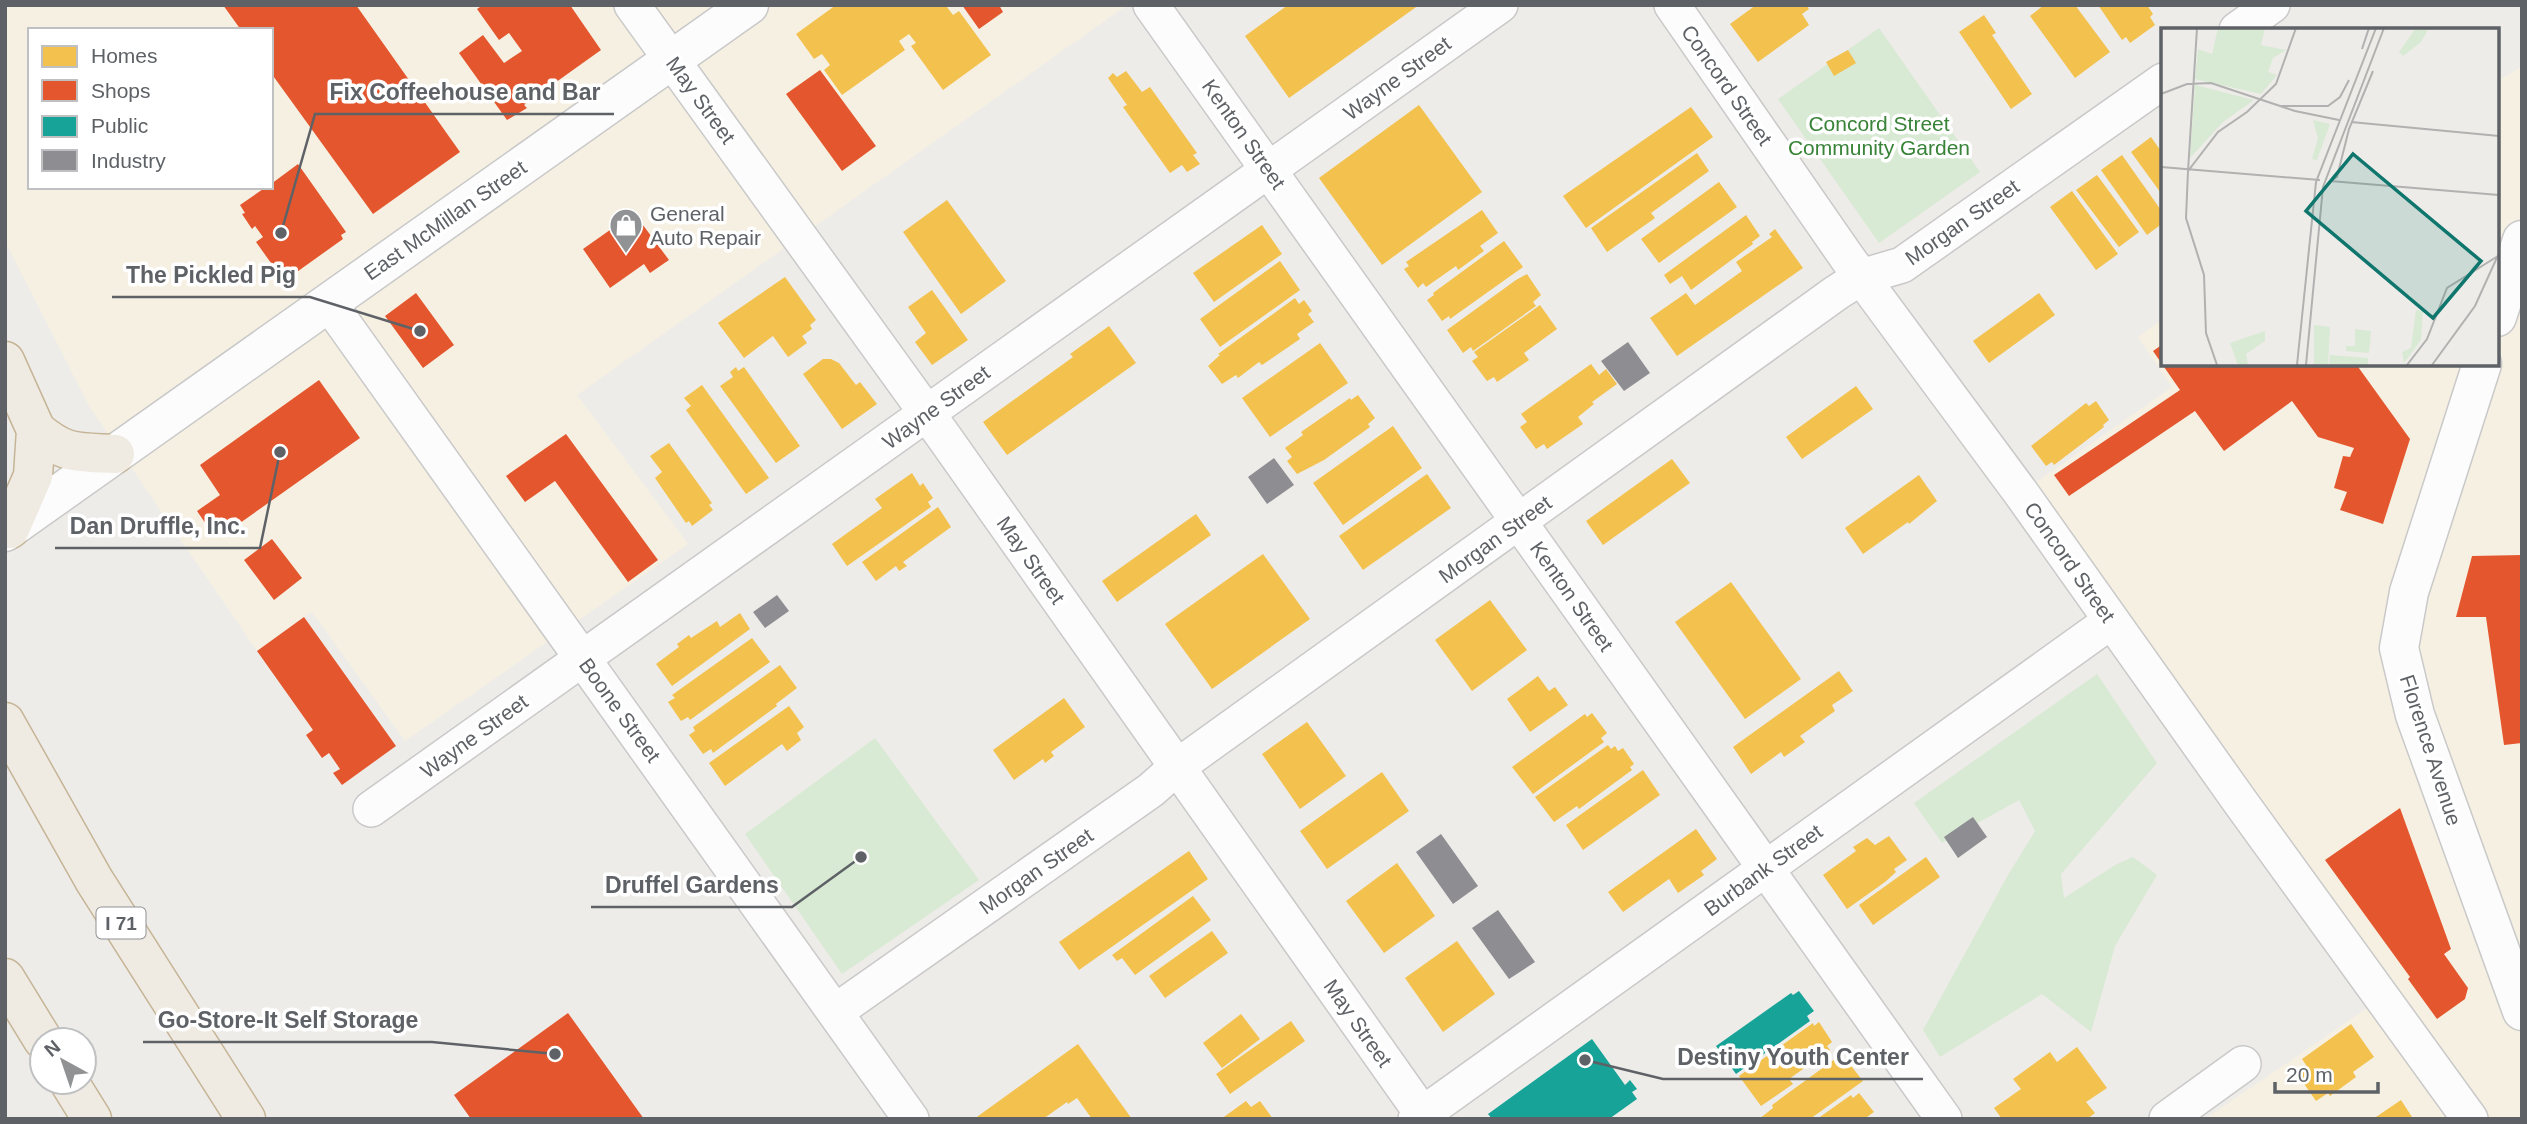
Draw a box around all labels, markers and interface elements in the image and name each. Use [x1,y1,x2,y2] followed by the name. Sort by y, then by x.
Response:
[1677,21,1777,150] street label: Concord Street
[28,28,273,189] legend
[2161,28,2499,366] inset map
[1339,31,1455,124] street label: Wayne Street
[91,44,158,67] text: Homes
[662,52,740,148] street label: May Street
[315,70,614,114] callout: Fix Coffeehouse and Bar
[1198,75,1290,193] street label: Kenton Street
[91,79,151,102] text: Shops
[330,79,601,105] text: Fix Coffeehouse and Bar
[1788,112,1970,159] park label: Concord Street Community Garden
[91,114,148,137] text: Public
[91,149,166,172] text: Industry
[360,155,531,285] street label: East McMillan Street
[1901,174,2023,270] street label: Morgan Street
[650,202,761,249] place label: General Auto Repair
[607,206,645,255] shop icon: General Auto Repair
[112,253,310,297] callout: The Pickled Pig
[126,262,296,288] text: The Pickled Pig
[878,360,994,453] street label: Wayne Street
[1434,490,1556,587] street label: Morgan Street
[2020,498,2120,627] street label: Concord Street
[55,504,260,548] callout: Dan Druffle, Inc.
[992,512,1070,608] street label: May Street
[70,513,246,539] text: Dan Druffle, Inc.
[1526,537,1618,655] street label: Kenton Street
[575,654,665,766] street label: Boone Street
[2396,672,2466,828] street label: Florence Avenue
[416,689,532,782] street label: Wayne Street
[1700,819,1827,920] street label: Burbank Street
[975,823,1097,919] street label: Morgan Street
[591,863,792,907] callout: Druffel Gardens
[605,872,779,898] text: Druffel Gardens
[96,908,146,939] road number: I 71
[1319,975,1397,1071] street label: May Street
[143,998,432,1042] callout: Go-Store-It Self Storage
[158,1007,418,1033] text: Go-Store-It Self Storage
[28,1026,98,1096] north arrow
[1663,1035,1923,1079] callout: Destiny Youth Center
[40,1036,64,1061] text: N
[1677,1044,1909,1070] text: Destiny Youth Center
[2275,1050,2378,1094] scale bar
[2286,1063,2333,1086] text: 20 m

